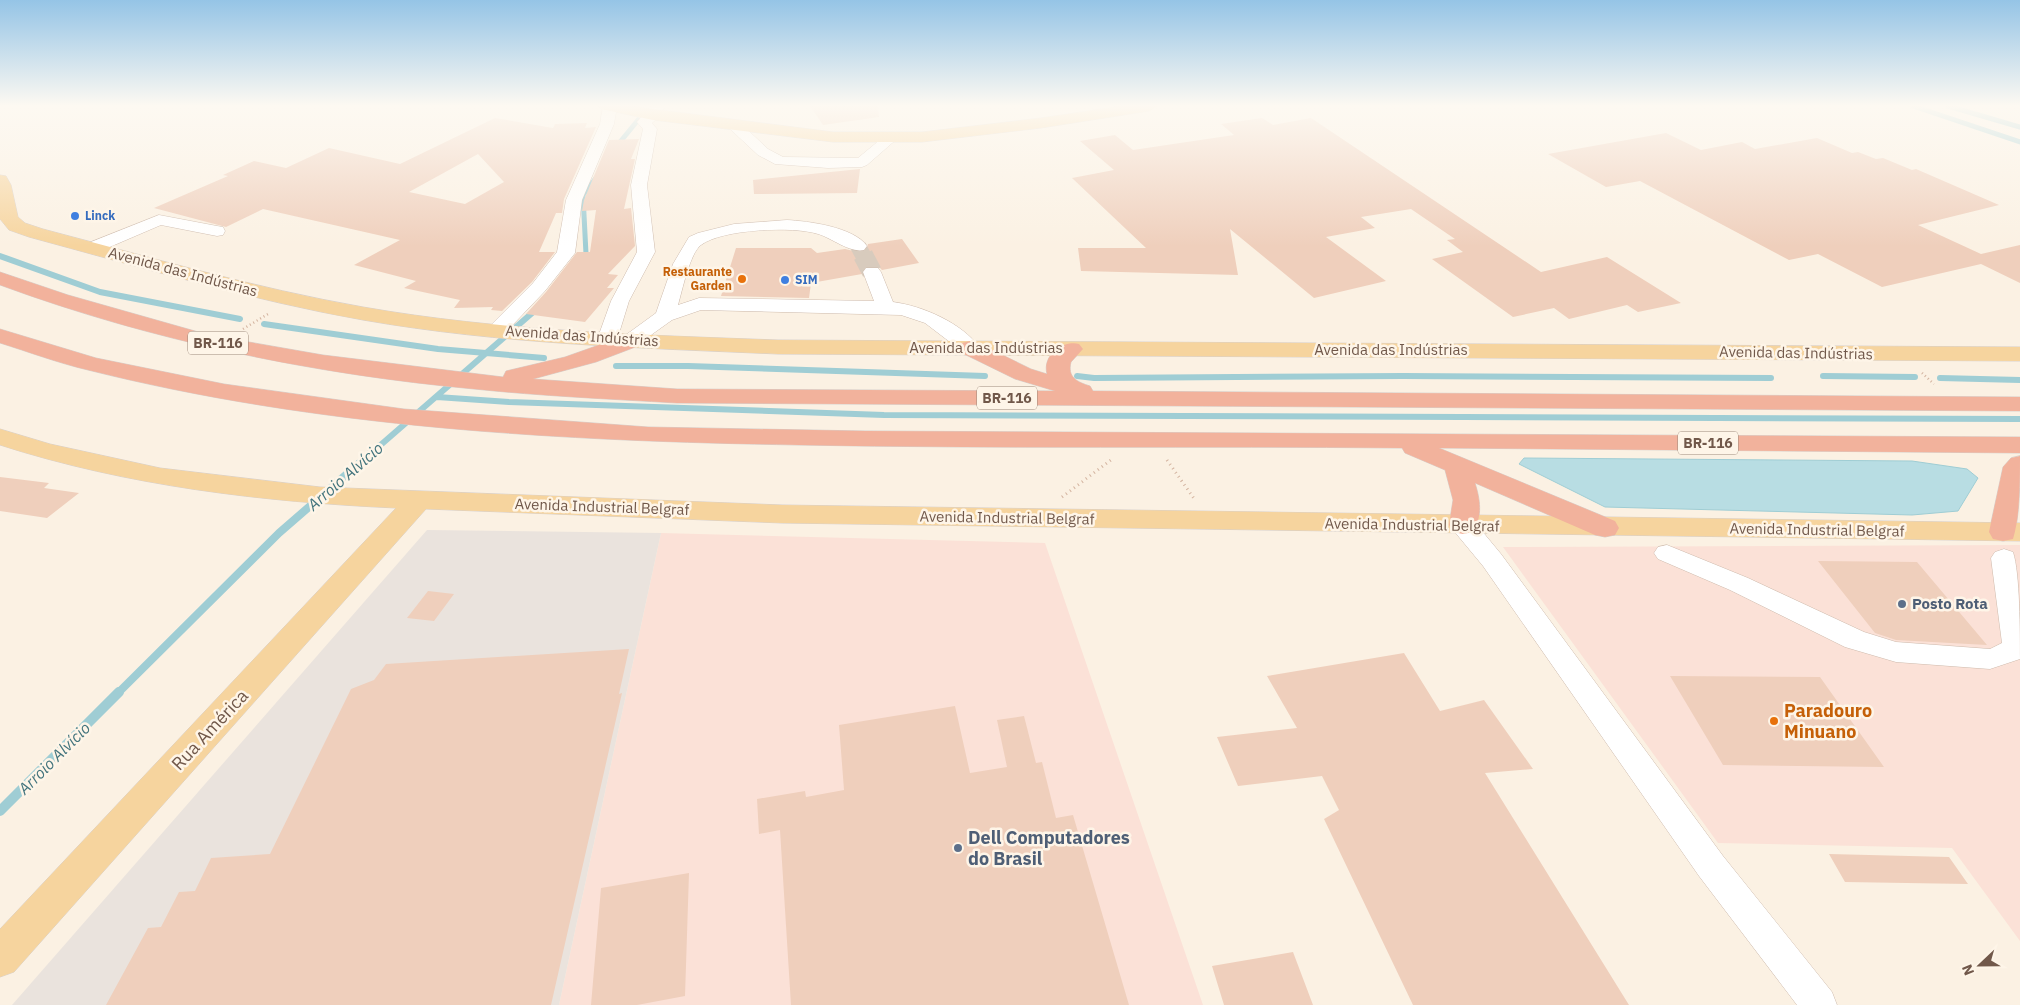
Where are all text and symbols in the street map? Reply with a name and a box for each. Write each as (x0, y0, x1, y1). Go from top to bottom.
place label: Linck (85, 208, 115, 223)
marker: Linck (69, 210, 81, 222)
street label: Avenida das Indústrias (106, 242, 260, 301)
place label: Restaurante Garden (663, 264, 732, 293)
place label: SIM (795, 272, 818, 287)
marker: Restaurante Garden (736, 273, 748, 285)
marker: SIM (779, 274, 791, 286)
street label: Avenida das Indústrias (505, 321, 659, 350)
road number: BR-116 (188, 332, 248, 354)
street label: Avenida das Indústrias (909, 338, 1063, 357)
street label: Avenida das Indústrias (1314, 340, 1468, 359)
street label: Avenida das Indústrias (1719, 342, 1873, 363)
road number: BR-116 (977, 386, 1037, 409)
road number: BR-116 (1678, 432, 1738, 454)
water label: Arroio Alvício (302, 437, 387, 515)
street label: Avenida Industrial Belgraf (514, 494, 690, 519)
street label: Avenida Industrial Belgraf (919, 506, 1095, 529)
street label: Avenida Industrial Belgraf (1324, 513, 1500, 536)
street label: Avenida Industrial Belgraf (1729, 518, 1905, 541)
place label: Posto Rota (1912, 594, 1988, 613)
marker: Posto Rota (1896, 598, 1908, 610)
street label: Rua América (166, 684, 253, 775)
place label: Paradouro Minuano (1784, 699, 1872, 743)
marker: Paradouro Minuano (1768, 715, 1780, 727)
water label: Arroio Alvício (13, 718, 94, 799)
place label: Dell Computadores do Brasil (968, 826, 1130, 870)
marker: Dell Computadores do Brasil (952, 842, 964, 854)
north arrow (1955, 940, 2005, 990)
text: N (1958, 962, 1978, 978)

